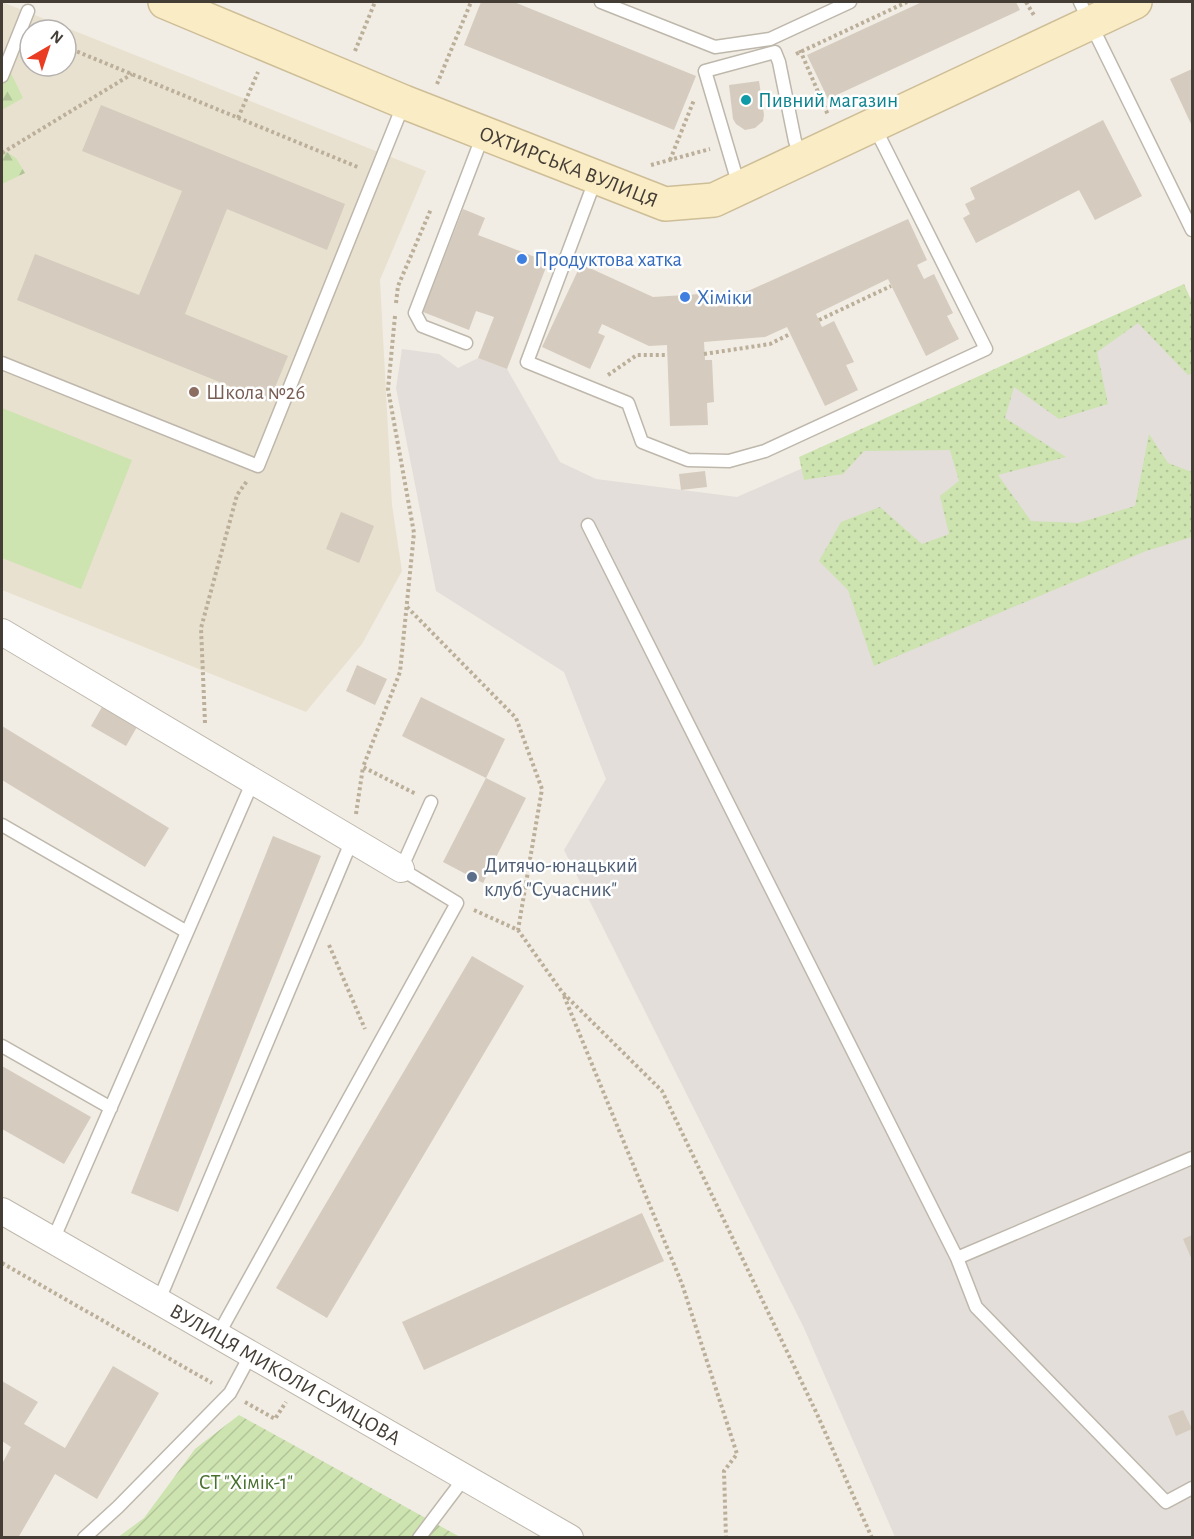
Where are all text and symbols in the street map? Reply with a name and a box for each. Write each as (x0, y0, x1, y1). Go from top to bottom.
north arrow (18, 18, 78, 78)
text: N (47, 27, 66, 47)
place label: Пивний магазин (758, 90, 898, 111)
marker: Пивний магазин (739, 93, 753, 107)
street label: ОХТИРСЬКА ВУЛИЦЯ (476, 122, 661, 211)
place label: Продуктова хатка (534, 249, 683, 270)
marker: Продуктова хатка (515, 252, 529, 266)
place label: Хіміки (697, 287, 753, 308)
marker: Хіміки (678, 290, 692, 304)
place label: Школа №26 (206, 382, 305, 403)
marker: Школа №26 (187, 385, 201, 399)
place label: Дитячо-юнацький клуб "Сучасник" (484, 855, 638, 900)
marker: Дитячо-юнацький клуб "Сучасник" (465, 870, 479, 884)
street label: ВУЛИЦЯ МИКОЛИ СУМЦОВА (166, 1300, 404, 1449)
park label: СТ "Хімік-1" (199, 1472, 293, 1493)

